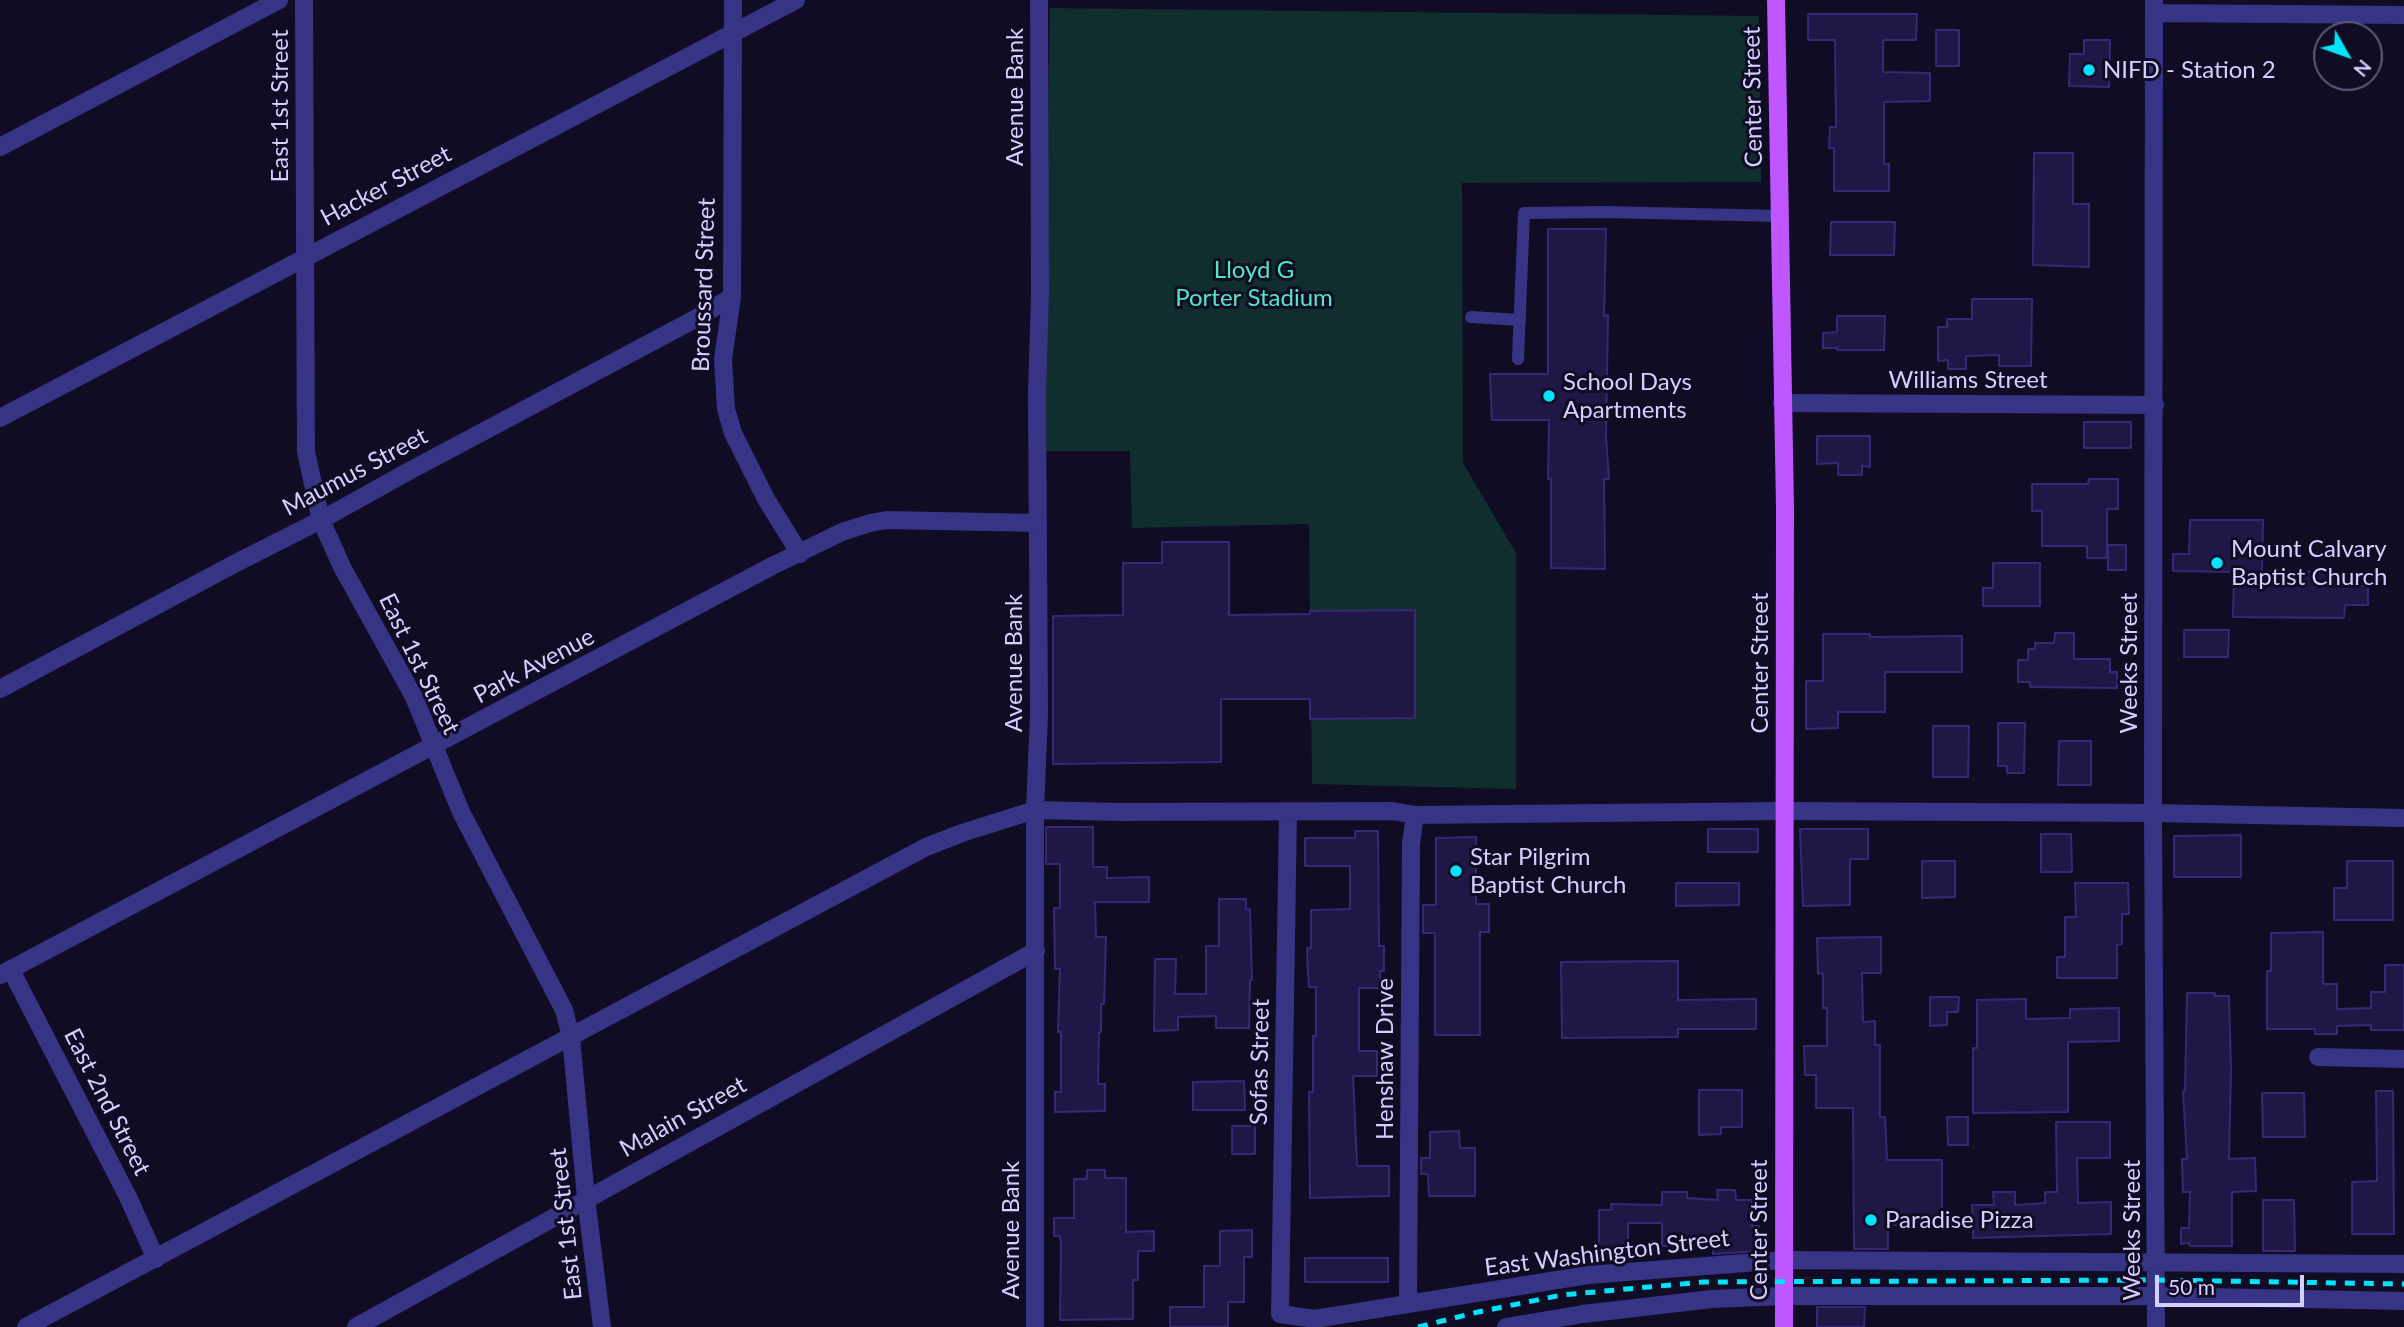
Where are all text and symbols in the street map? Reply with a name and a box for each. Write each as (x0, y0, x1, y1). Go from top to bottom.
north arrow (2313, 21, 2383, 91)
street label: Center Street (1737, 26, 1769, 168)
street label: Avenue Bank (1001, 28, 1029, 166)
street label: East 1st Street (266, 29, 294, 183)
place label: NIFD - Station 2 (2103, 56, 2276, 84)
text: N (2349, 56, 2376, 82)
marker: NIFD - Station 2 (2081, 62, 2097, 78)
street label: Hacker Street (316, 140, 456, 232)
street label: Broussard Street (687, 197, 721, 373)
park label: Lloyd G Porter Stadium (1175, 256, 1333, 312)
street label: Williams Street (1888, 366, 2048, 394)
place label: School Days Apartments (1563, 368, 1692, 424)
marker: School Days Apartments (1541, 388, 1557, 404)
street label: Maumus Street (278, 422, 432, 522)
place label: Mount Calvary Baptist Church (2231, 535, 2387, 591)
marker: Mount Calvary Baptist Church (2209, 555, 2225, 571)
street label: East 1st Street (373, 589, 465, 739)
street label: Center Street (1746, 593, 1774, 733)
street label: Weeks Street (2115, 593, 2143, 733)
street label: Avenue Bank (1000, 594, 1028, 732)
street label: Park Avenue (469, 622, 599, 710)
place label: Star Pilgrim Baptist Church (1470, 843, 1626, 899)
marker: Star Pilgrim Baptist Church (1448, 863, 1464, 879)
street label: Henshaw Drive (1371, 978, 1399, 1140)
street label: Sofas Street (1245, 999, 1275, 1125)
street label: East 2nd Street (58, 1024, 156, 1180)
street label: Malain Street (615, 1070, 751, 1164)
street label: East 1st Street (544, 1146, 588, 1302)
street label: Center Street (1745, 1160, 1773, 1300)
street label: Weeks Street (2118, 1160, 2146, 1300)
street label: Avenue Bank (997, 1161, 1025, 1299)
place label: Paradise Pizza (1885, 1206, 2034, 1234)
marker: Paradise Pizza (1863, 1212, 1879, 1228)
street label: East Washington Street (1483, 1224, 1731, 1282)
scale bar (2159, 1260, 2308, 1304)
text: 50 m (2168, 1274, 2215, 1299)

